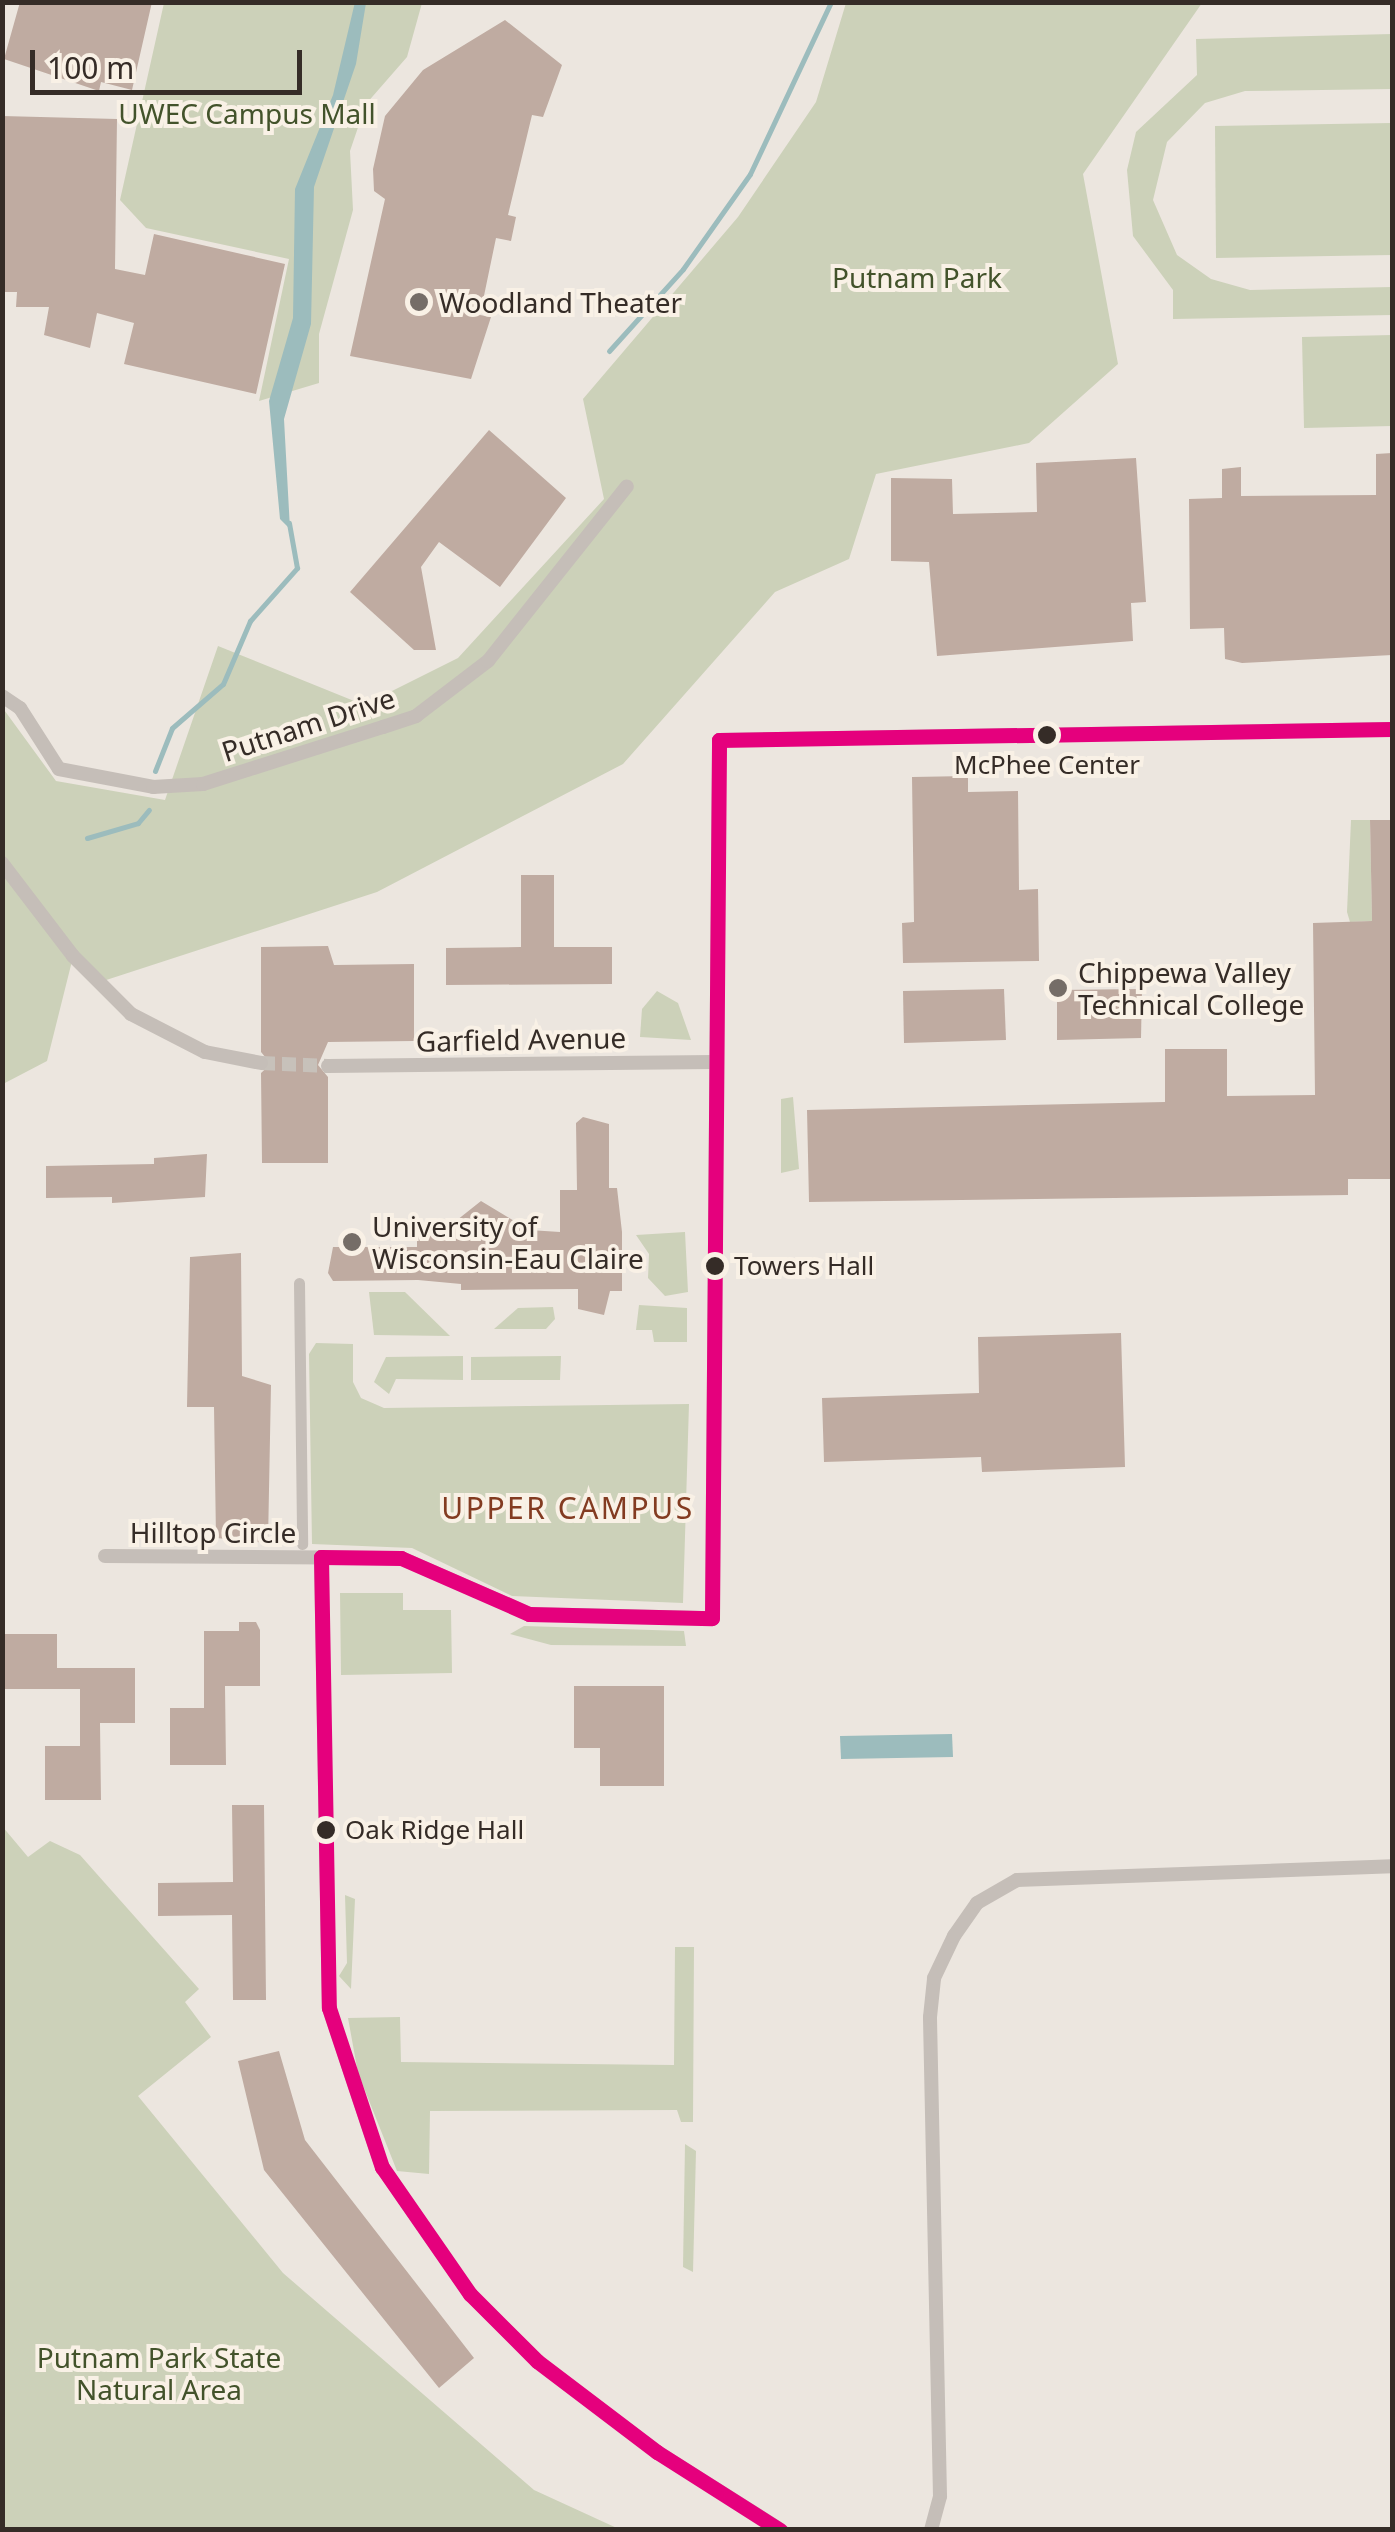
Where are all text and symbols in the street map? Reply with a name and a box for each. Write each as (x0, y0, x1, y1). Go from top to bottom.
scale bar (35, 30, 308, 92)
text: 100 m (47, 47, 134, 88)
park label: UWEC Campus Mall (118, 96, 376, 130)
park label: Putnam Park (832, 260, 1002, 294)
place label: Woodland Theater (439, 285, 682, 319)
marker: Woodland Theater (408, 291, 430, 313)
street label: Putnam Drive (217, 680, 399, 768)
marker: McPhee Center (1037, 725, 1057, 745)
place label: McPhee Center (954, 749, 1140, 781)
place label: Chippewa Valley Technical College (1078, 955, 1304, 1021)
marker: Chippewa Valley Technical College (1047, 977, 1069, 999)
street label: Garfield Avenue (416, 1020, 626, 1058)
place label: University of Wisconsin-Eau Claire (372, 1209, 644, 1275)
marker: University of Wisconsin-Eau Claire (341, 1231, 363, 1253)
place label: Towers Hall (734, 1250, 874, 1282)
marker: Towers Hall (705, 1256, 725, 1276)
district label: UPPER CAMPUS (441, 1490, 695, 1526)
street label: Hilltop Circle (130, 1515, 296, 1549)
place label: Oak Ridge Hall (345, 1814, 524, 1846)
marker: Oak Ridge Hall (316, 1820, 336, 1840)
park label: Putnam Park State Natural Area (37, 2340, 281, 2406)

